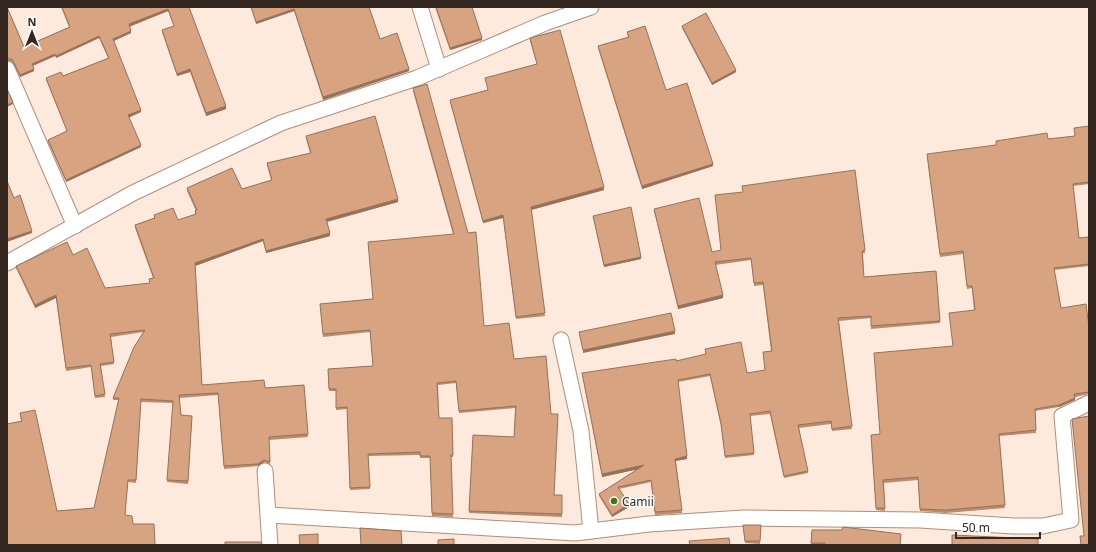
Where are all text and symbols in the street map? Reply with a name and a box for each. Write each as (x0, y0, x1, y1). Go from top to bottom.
north arrow (12, 12, 52, 52)
text: N (28, 14, 36, 29)
place label: Camii (622, 493, 654, 510)
marker: Camii (609, 496, 619, 506)
scale bar (956, 514, 1040, 540)
text: 50 m (962, 519, 990, 536)

